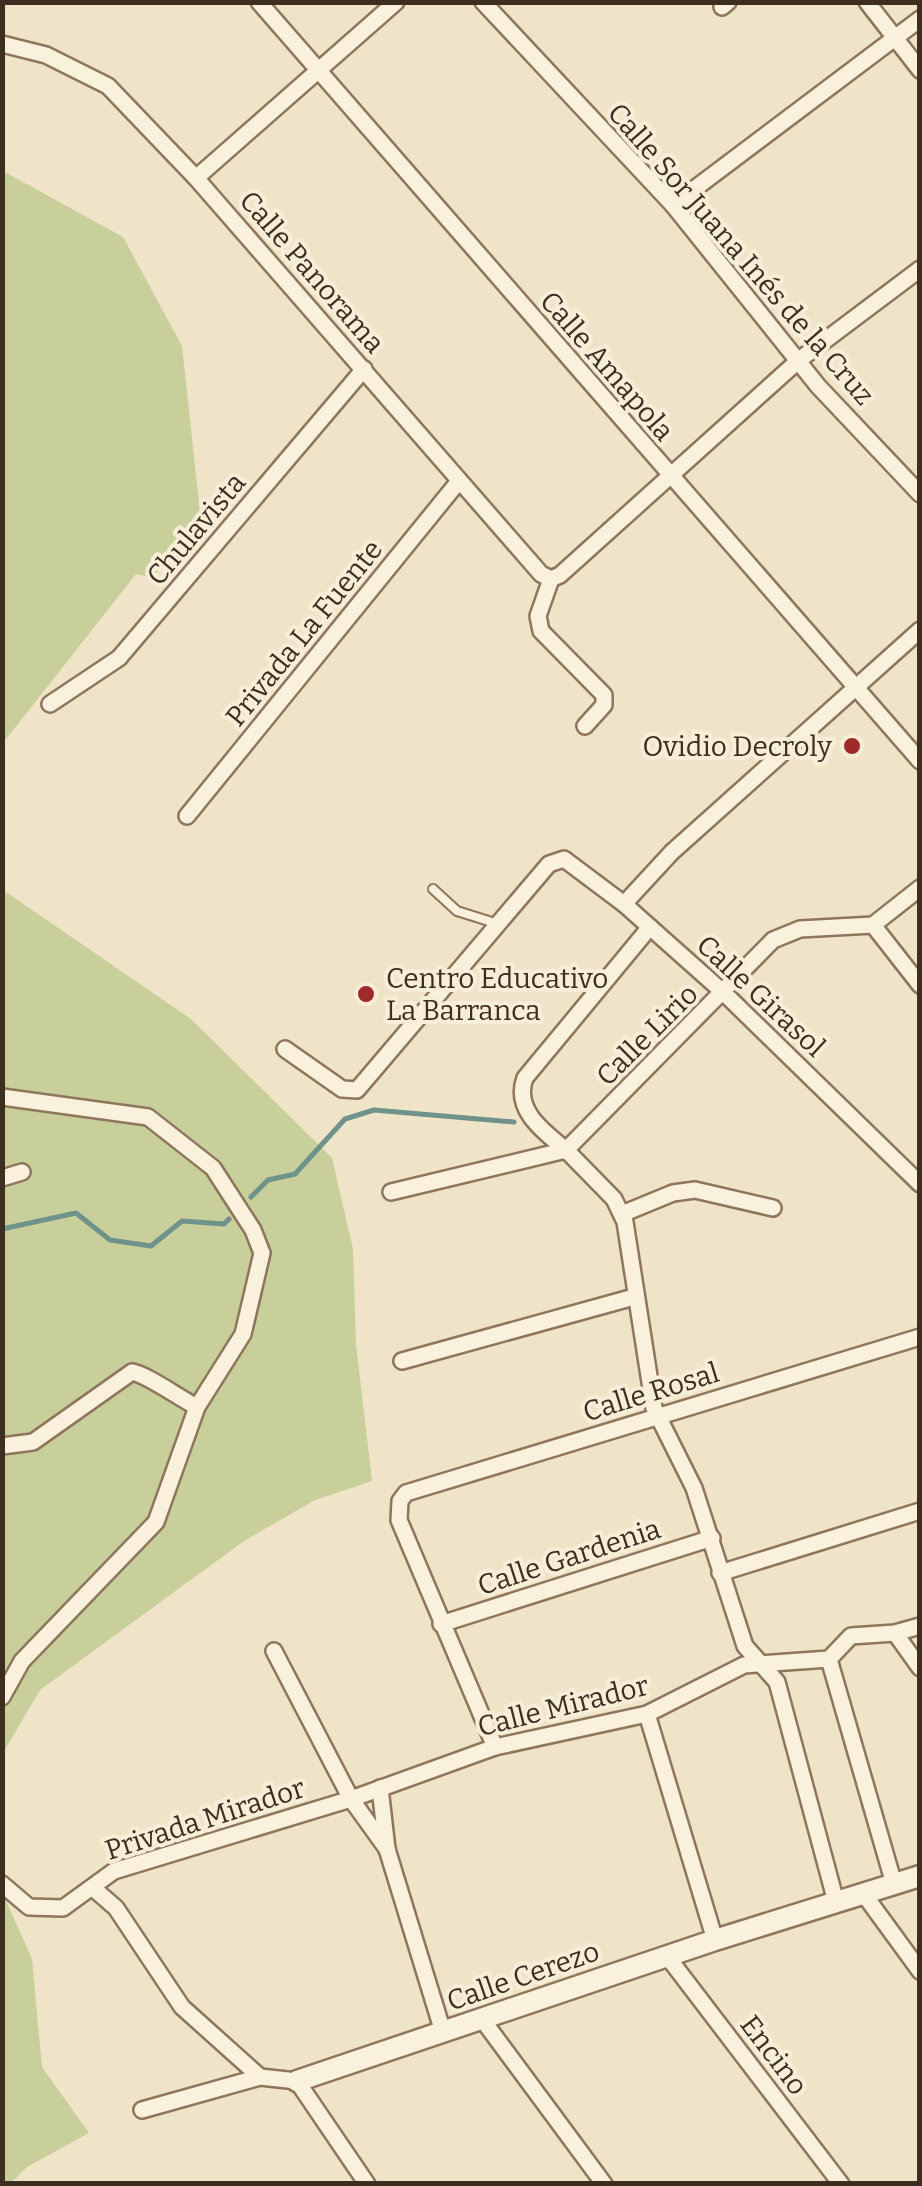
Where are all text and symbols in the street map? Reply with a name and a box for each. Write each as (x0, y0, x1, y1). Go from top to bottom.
street label: Calle Sor Juana Inés de la Cruz (601, 97, 881, 411)
street label: Calle Panorama (233, 184, 391, 360)
street label: Calle Amapola (533, 285, 681, 447)
street label: Chulavista (140, 466, 252, 592)
street label: Privada La Fuente (219, 533, 389, 733)
place label: Ovidio Decroly (643, 730, 832, 763)
marker: Ovidio Decroly (841, 735, 863, 757)
street label: Calle Girasol (690, 928, 832, 1064)
place label: Centro Educativo La Barranca (386, 962, 608, 1027)
street label: Calle Lirio (589, 977, 705, 1093)
marker: Centro Educativo La Barranca (355, 983, 377, 1005)
street label: Calle Rosal (579, 1356, 723, 1428)
street label: Calle Gardenia (473, 1512, 665, 1602)
street label: Calle Mirador (474, 1669, 652, 1743)
street label: Privada Mirador (101, 1771, 309, 1867)
street label: Calle Cerezo (442, 1935, 604, 2017)
street label: Encino (733, 2009, 815, 2101)

